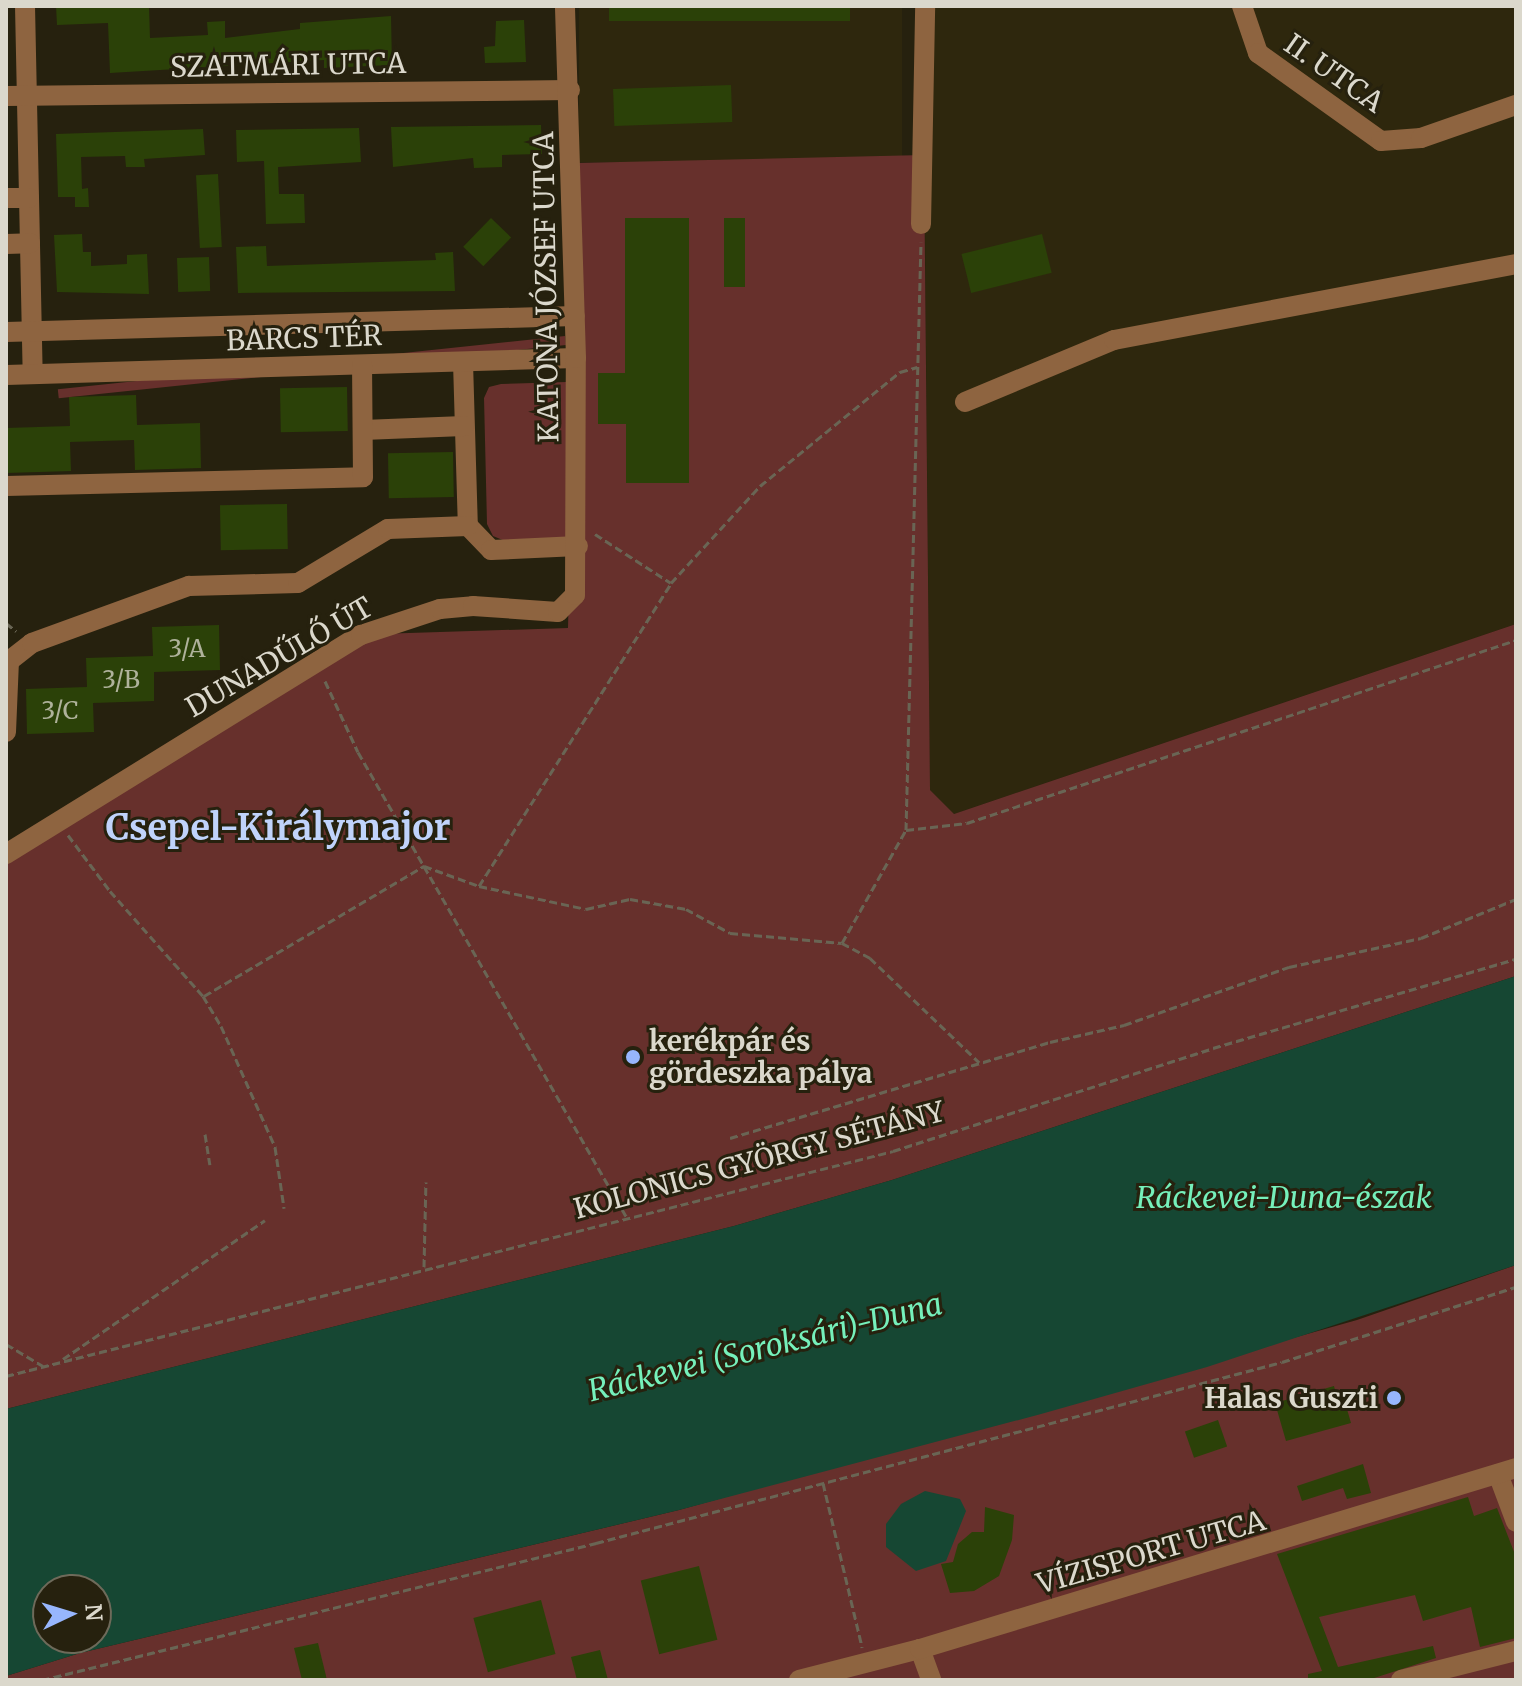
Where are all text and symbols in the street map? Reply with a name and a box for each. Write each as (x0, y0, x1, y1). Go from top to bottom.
street label: II. UTCA (1278, 27, 1390, 119)
street label: SZATMÁRI UTCA (170, 46, 406, 84)
street label: KATONA JÓZSEF UTCA (526, 131, 566, 443)
street label: BARCS TÉR (226, 318, 382, 358)
street label: DUNADŰLŐ ÚT (180, 590, 378, 724)
house number: 3/A (169, 635, 205, 663)
house number: 3/B (102, 666, 140, 694)
house number: 3/C (41, 697, 79, 725)
district label: Csepel-Királymajor (106, 806, 450, 850)
place label: kerékpár és gördeszka pálya (649, 1024, 872, 1090)
marker: kerékpár és gördeszka pálya (624, 1048, 642, 1066)
street label: KOLONICS GYÖRGY SÉTÁNY (570, 1094, 948, 1226)
water label: Ráckevei-Duna-észak (1136, 1179, 1432, 1215)
water label: Ráckevei (Soroksári)-Duna (584, 1286, 946, 1408)
place label: Halas Guszti (1204, 1381, 1378, 1415)
marker: Halas Guszti (1385, 1389, 1403, 1407)
street label: VÍZISPORT UTCA (1033, 1503, 1269, 1601)
north arrow (32, 1574, 112, 1654)
text: N (79, 1603, 109, 1622)

